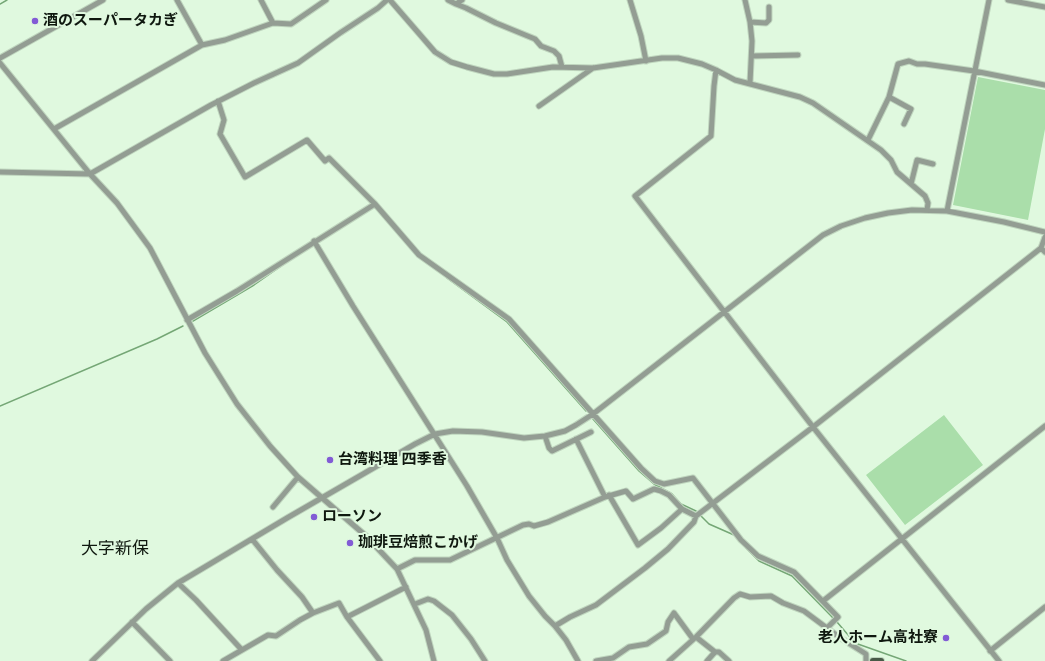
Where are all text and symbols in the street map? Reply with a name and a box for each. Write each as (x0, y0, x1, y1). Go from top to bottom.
place label: 酒のスーパータカぎ (43, 12, 178, 30)
marker: 酒のスーパータカぎ (30, 16, 40, 26)
place label: 台湾料理 四季香 (338, 451, 446, 469)
marker: 台湾料理 四季香 (325, 455, 335, 465)
place label: ローソン (322, 508, 382, 526)
marker: ローソン (309, 512, 319, 522)
place label: 珈琲豆焙煎こかげ (358, 534, 478, 552)
marker: 珈琲豆焙煎こかげ (345, 538, 355, 548)
district label: 大字新保 (81, 539, 149, 559)
place label: 老人ホーム高社寮 (818, 629, 938, 647)
marker: 老人ホーム高社寮 (941, 633, 951, 643)

